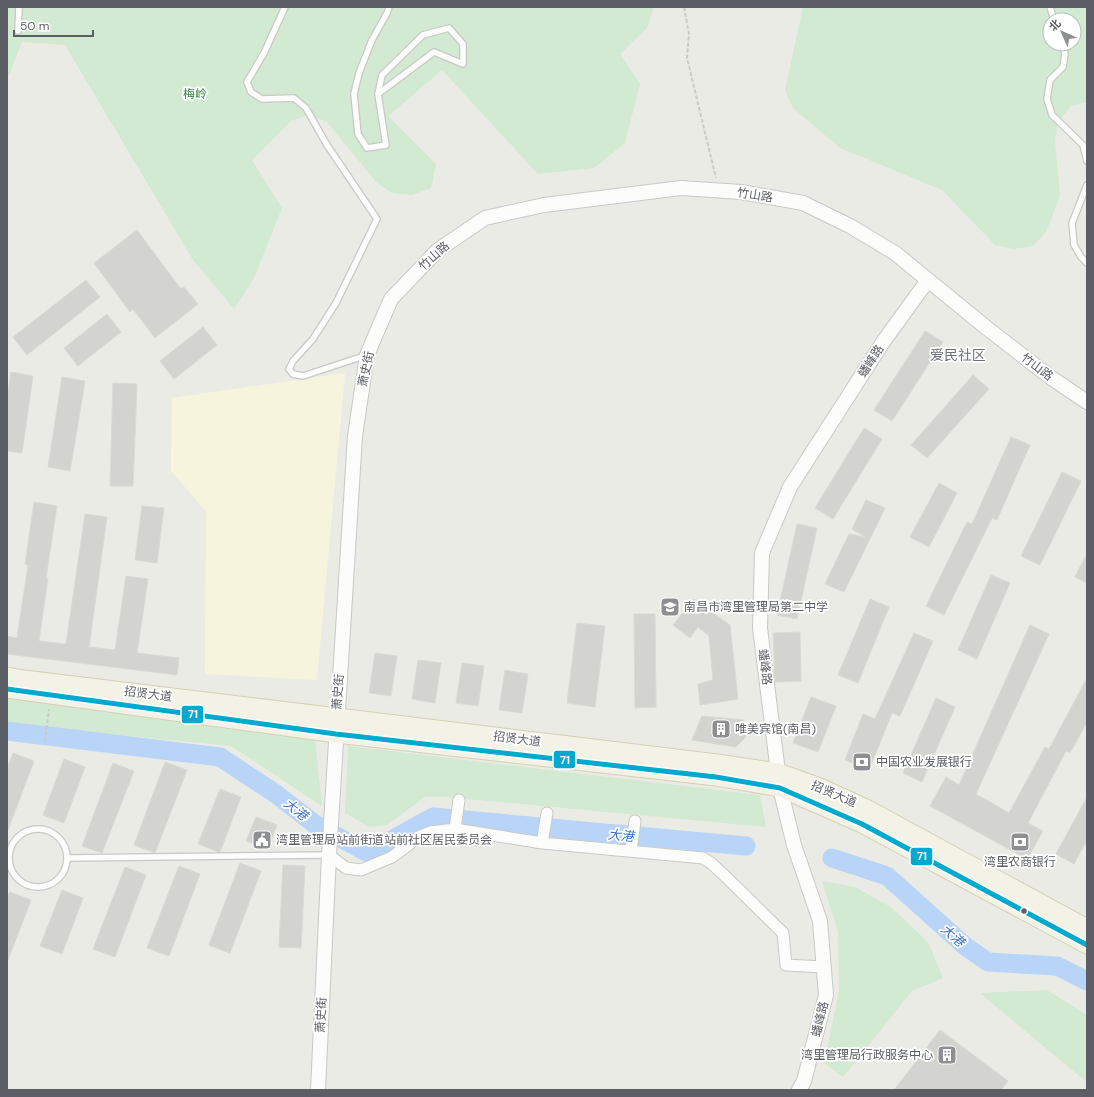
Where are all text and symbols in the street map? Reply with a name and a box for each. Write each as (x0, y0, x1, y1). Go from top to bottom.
scale bar (14, 12, 93, 38)
north arrow (1042, 12, 1082, 52)
text: 北 (1046, 16, 1064, 34)
text: 50 m (20, 18, 49, 34)
park label: 梅岭 (183, 86, 207, 102)
street label: 竹山路 (736, 184, 774, 206)
street label: 竹山路 (415, 238, 453, 274)
street label: 蟠峰路 (854, 342, 888, 380)
district label: 爱民社区 (930, 346, 986, 364)
street label: 萧史街 (354, 350, 378, 388)
street label: 竹山路 (1018, 350, 1056, 384)
school or university icon: 南昌市湾里管理局第二中学 (659, 596, 681, 618)
place label: 南昌市湾里管理局第二中学 (684, 599, 828, 615)
street label: 蟠峰路 (755, 648, 775, 686)
street label: 萧史街 (329, 673, 347, 711)
street label: 招贤大道 (123, 683, 173, 705)
line badge: 71 (181, 705, 204, 724)
text: 71 (188, 707, 198, 721)
building icon: 唯美宾馆(南昌) (710, 718, 732, 740)
place label: 唯美宾馆(南昌) (735, 721, 816, 737)
street label: 招贤大道 (492, 728, 542, 750)
line badge: 71 (553, 750, 576, 769)
bank icon: 中国农业发展银行 (851, 751, 873, 773)
text: 71 (560, 753, 570, 767)
place label: 中国农业发展银行 (876, 754, 972, 770)
street label: 招贤大道 (809, 777, 859, 811)
water label: 大港 (280, 795, 313, 825)
water label: 大港 (607, 826, 637, 845)
public building icon: 湾里管理局站前街道站前社区居民委员会 (251, 829, 273, 851)
bank icon: 湾里农商银行 (1009, 831, 1031, 853)
place label: 湾里管理局站前街道站前社区居民委员会 (276, 832, 492, 848)
line badge: 71 (910, 847, 933, 866)
text: 71 (917, 849, 927, 863)
place label: 湾里农商银行 (984, 854, 1056, 870)
unlabelled marker (1019, 906, 1029, 916)
water label: 大港 (937, 920, 970, 952)
street label: 萧史街 (312, 997, 330, 1033)
street label: 蟠峰路 (808, 1000, 832, 1038)
building icon: 湾里管理局行政服务中心 (936, 1044, 958, 1066)
place label: 湾里管理局行政服务中心 (801, 1047, 933, 1063)

